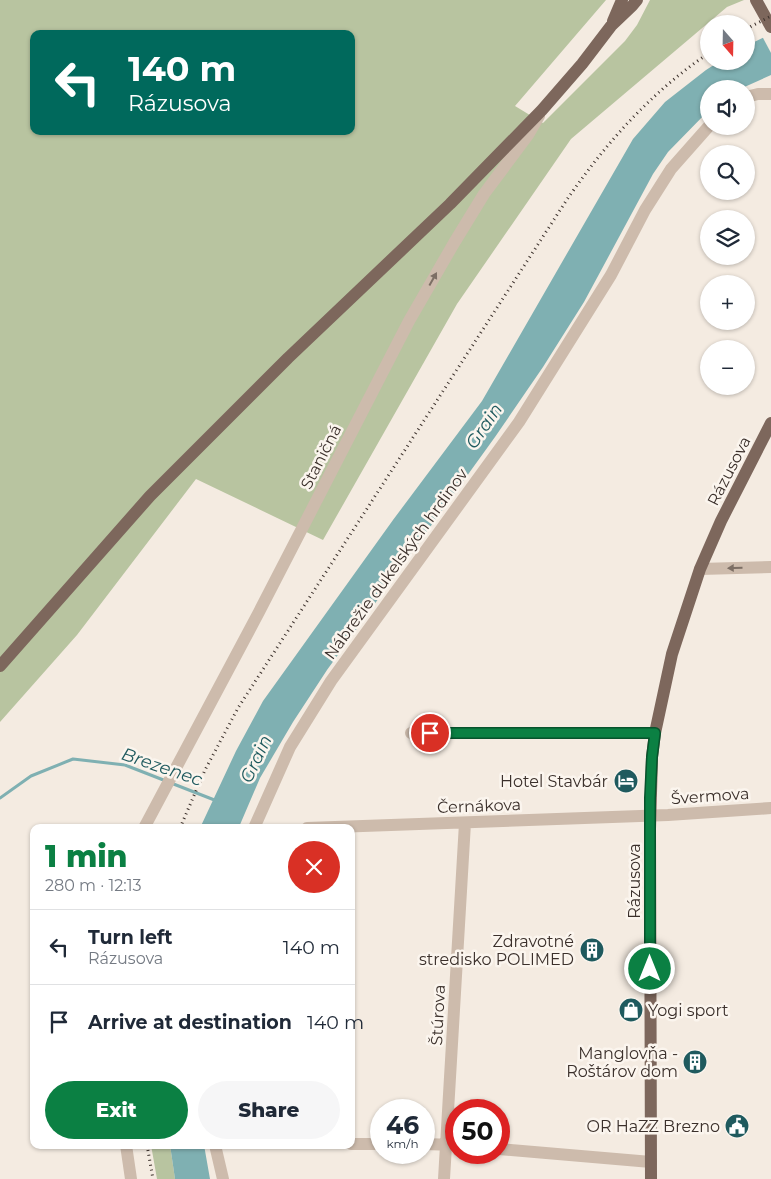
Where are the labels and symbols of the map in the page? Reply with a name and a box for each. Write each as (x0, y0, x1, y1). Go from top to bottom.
north arrow (700, 15, 755, 70)
one-way arrow (429, 272, 438, 286)
water label: Grain (461, 399, 507, 453)
street label: Staničná (297, 422, 345, 492)
street label: Rázusova (703, 433, 755, 509)
street label: Nábrežie dukelských hrdinov (320, 465, 472, 663)
one-way arrow (727, 565, 743, 573)
pin (409, 712, 451, 754)
water label: Grain (235, 732, 277, 786)
water label: Brezenec (119, 743, 205, 791)
hotel icon: Hotel Stavbár (613, 768, 639, 794)
place label: Hotel Stavbár (500, 772, 608, 791)
street label: Švermova (670, 784, 750, 808)
street label: Černákova (437, 795, 521, 817)
street label: Rázusova (625, 843, 644, 919)
place label: Zdravotné stredisko POLIMED (419, 932, 574, 969)
building icon: Zdravotné stredisko POLIMED (579, 937, 605, 963)
position arrow (623, 942, 675, 994)
street label: Štúrova (427, 984, 449, 1046)
shop icon: Yogi sport (618, 997, 644, 1023)
place label: Yogi sport (648, 1001, 729, 1020)
place label: Manglovňa - Roštárov dom (566, 1044, 678, 1081)
building icon: Manglovňa - Roštárov dom (682, 1049, 708, 1075)
speed limit sign: 50 (445, 1099, 510, 1164)
public building icon: OR HaZZ Brezno (724, 1113, 750, 1139)
place label: OR HaZZ Brezno (586, 1117, 720, 1136)

